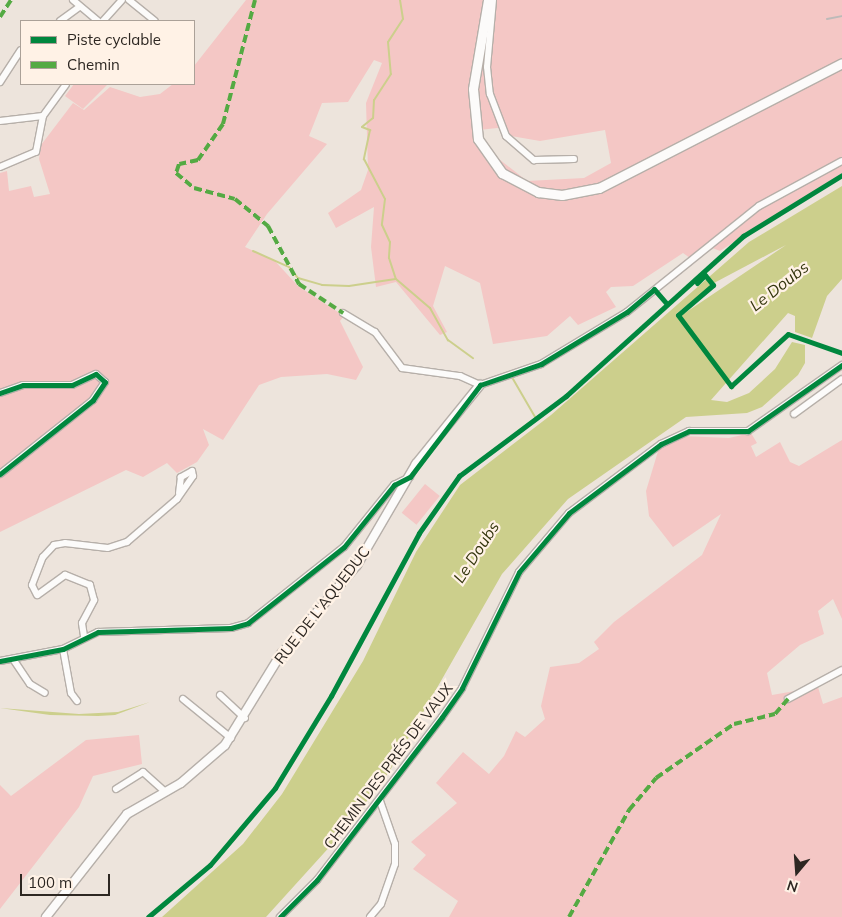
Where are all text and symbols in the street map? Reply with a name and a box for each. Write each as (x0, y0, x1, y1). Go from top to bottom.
legend (20, 20, 195, 85)
text: Piste cyclable (67, 30, 161, 49)
text: Chemin (67, 55, 120, 74)
water label: Le Doubs (746, 257, 812, 315)
water label: Le Doubs (449, 518, 503, 586)
street label: RUE DE L'AQUEDUC (271, 543, 373, 667)
street label: CHEMIN DES PRÉS DE VAUX (320, 680, 456, 852)
north arrow (772, 847, 822, 897)
scale bar (22, 864, 112, 896)
text: 100 m (28, 873, 72, 892)
text: N (785, 876, 800, 896)

